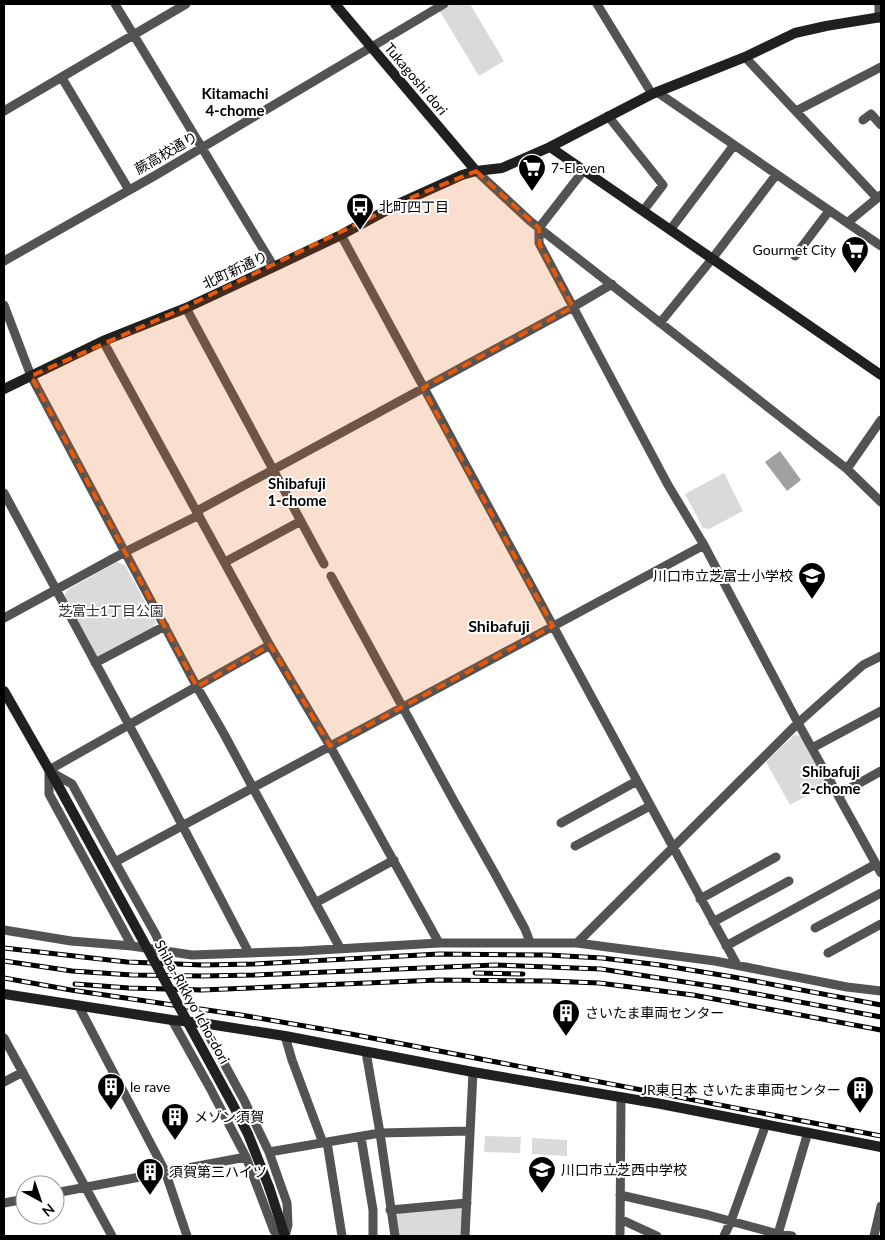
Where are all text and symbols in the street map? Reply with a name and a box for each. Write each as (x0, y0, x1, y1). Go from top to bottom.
street label: Tukagoshi dori (381, 39, 451, 118)
district label: Kitamachi 4-chome (202, 84, 269, 119)
street label: 蕨高校通り (131, 128, 200, 177)
supermarket icon: 7-Eleven (517, 153, 547, 192)
place label: 7-Eleven (551, 159, 605, 176)
bus stop icon: 北町四丁目 (345, 192, 375, 231)
place label: 北町四丁目 (379, 198, 449, 215)
supermarket icon: Gourmet City (840, 235, 870, 274)
place label: Gourmet City (753, 241, 837, 258)
street label: 北町新通り (199, 247, 270, 292)
district label: Shibafuji 1-chome (267, 474, 327, 509)
school or university icon: 川口市立芝富士小学校 (797, 561, 827, 600)
place label: 川口市立芝富士小学校 (653, 567, 793, 584)
park label: 芝富士1丁目公園 (58, 602, 164, 619)
district label: Shibafuji (468, 616, 530, 635)
district label: Shibafuji 2-chome (801, 762, 861, 797)
street label: Shiba-Rikkyo Icho-dori (151, 937, 234, 1067)
building icon: さいたま車両センター (551, 998, 581, 1037)
place label: さいたま車両センター (585, 1004, 725, 1021)
building icon: le rave (96, 1072, 126, 1111)
building icon: JR東日本 さいたま車両センター (845, 1075, 875, 1114)
place label: le rave (130, 1078, 171, 1095)
place label: JR東日本 さいたま車両センター (641, 1081, 841, 1098)
building icon: メゾン須賀 (160, 1102, 190, 1141)
place label: メゾン須賀 (194, 1108, 264, 1125)
school or university icon: 川口市立芝西中学校 (527, 1155, 557, 1194)
building icon: 須賀第三ハイツ (135, 1157, 165, 1196)
place label: 川口市立芝西中学校 (561, 1161, 687, 1178)
place label: 須賀第三ハイツ (169, 1163, 267, 1180)
north arrow (15, 1175, 65, 1225)
text: N (39, 1200, 58, 1220)

